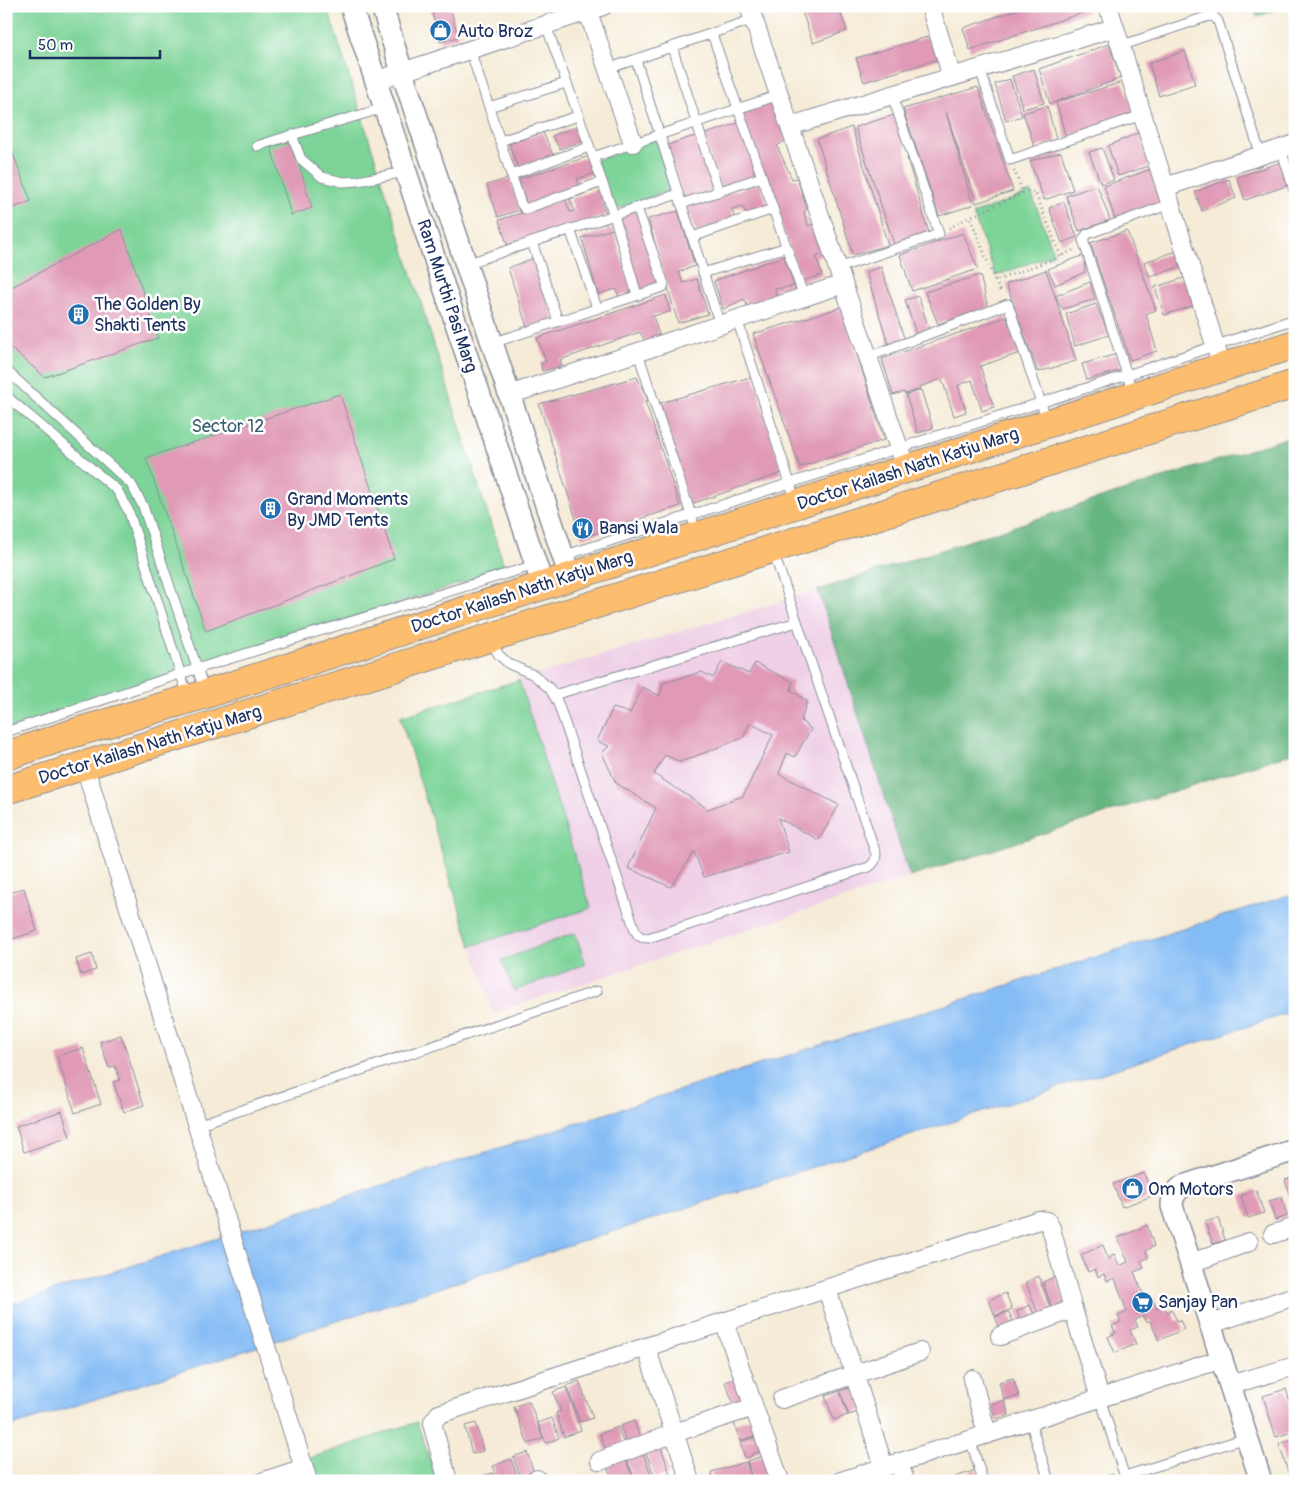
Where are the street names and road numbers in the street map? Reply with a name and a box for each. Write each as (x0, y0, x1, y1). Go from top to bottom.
street label: Ram Murthi Pasi Marg (411, 217, 483, 375)
street label: Doctor Kailash Nath Katju Marg (794, 422, 1022, 516)
street label: Doctor Kailash Nath Katju Marg (408, 545, 636, 639)
street label: Doctor Kailash Nath Katju Marg (36, 700, 264, 790)

